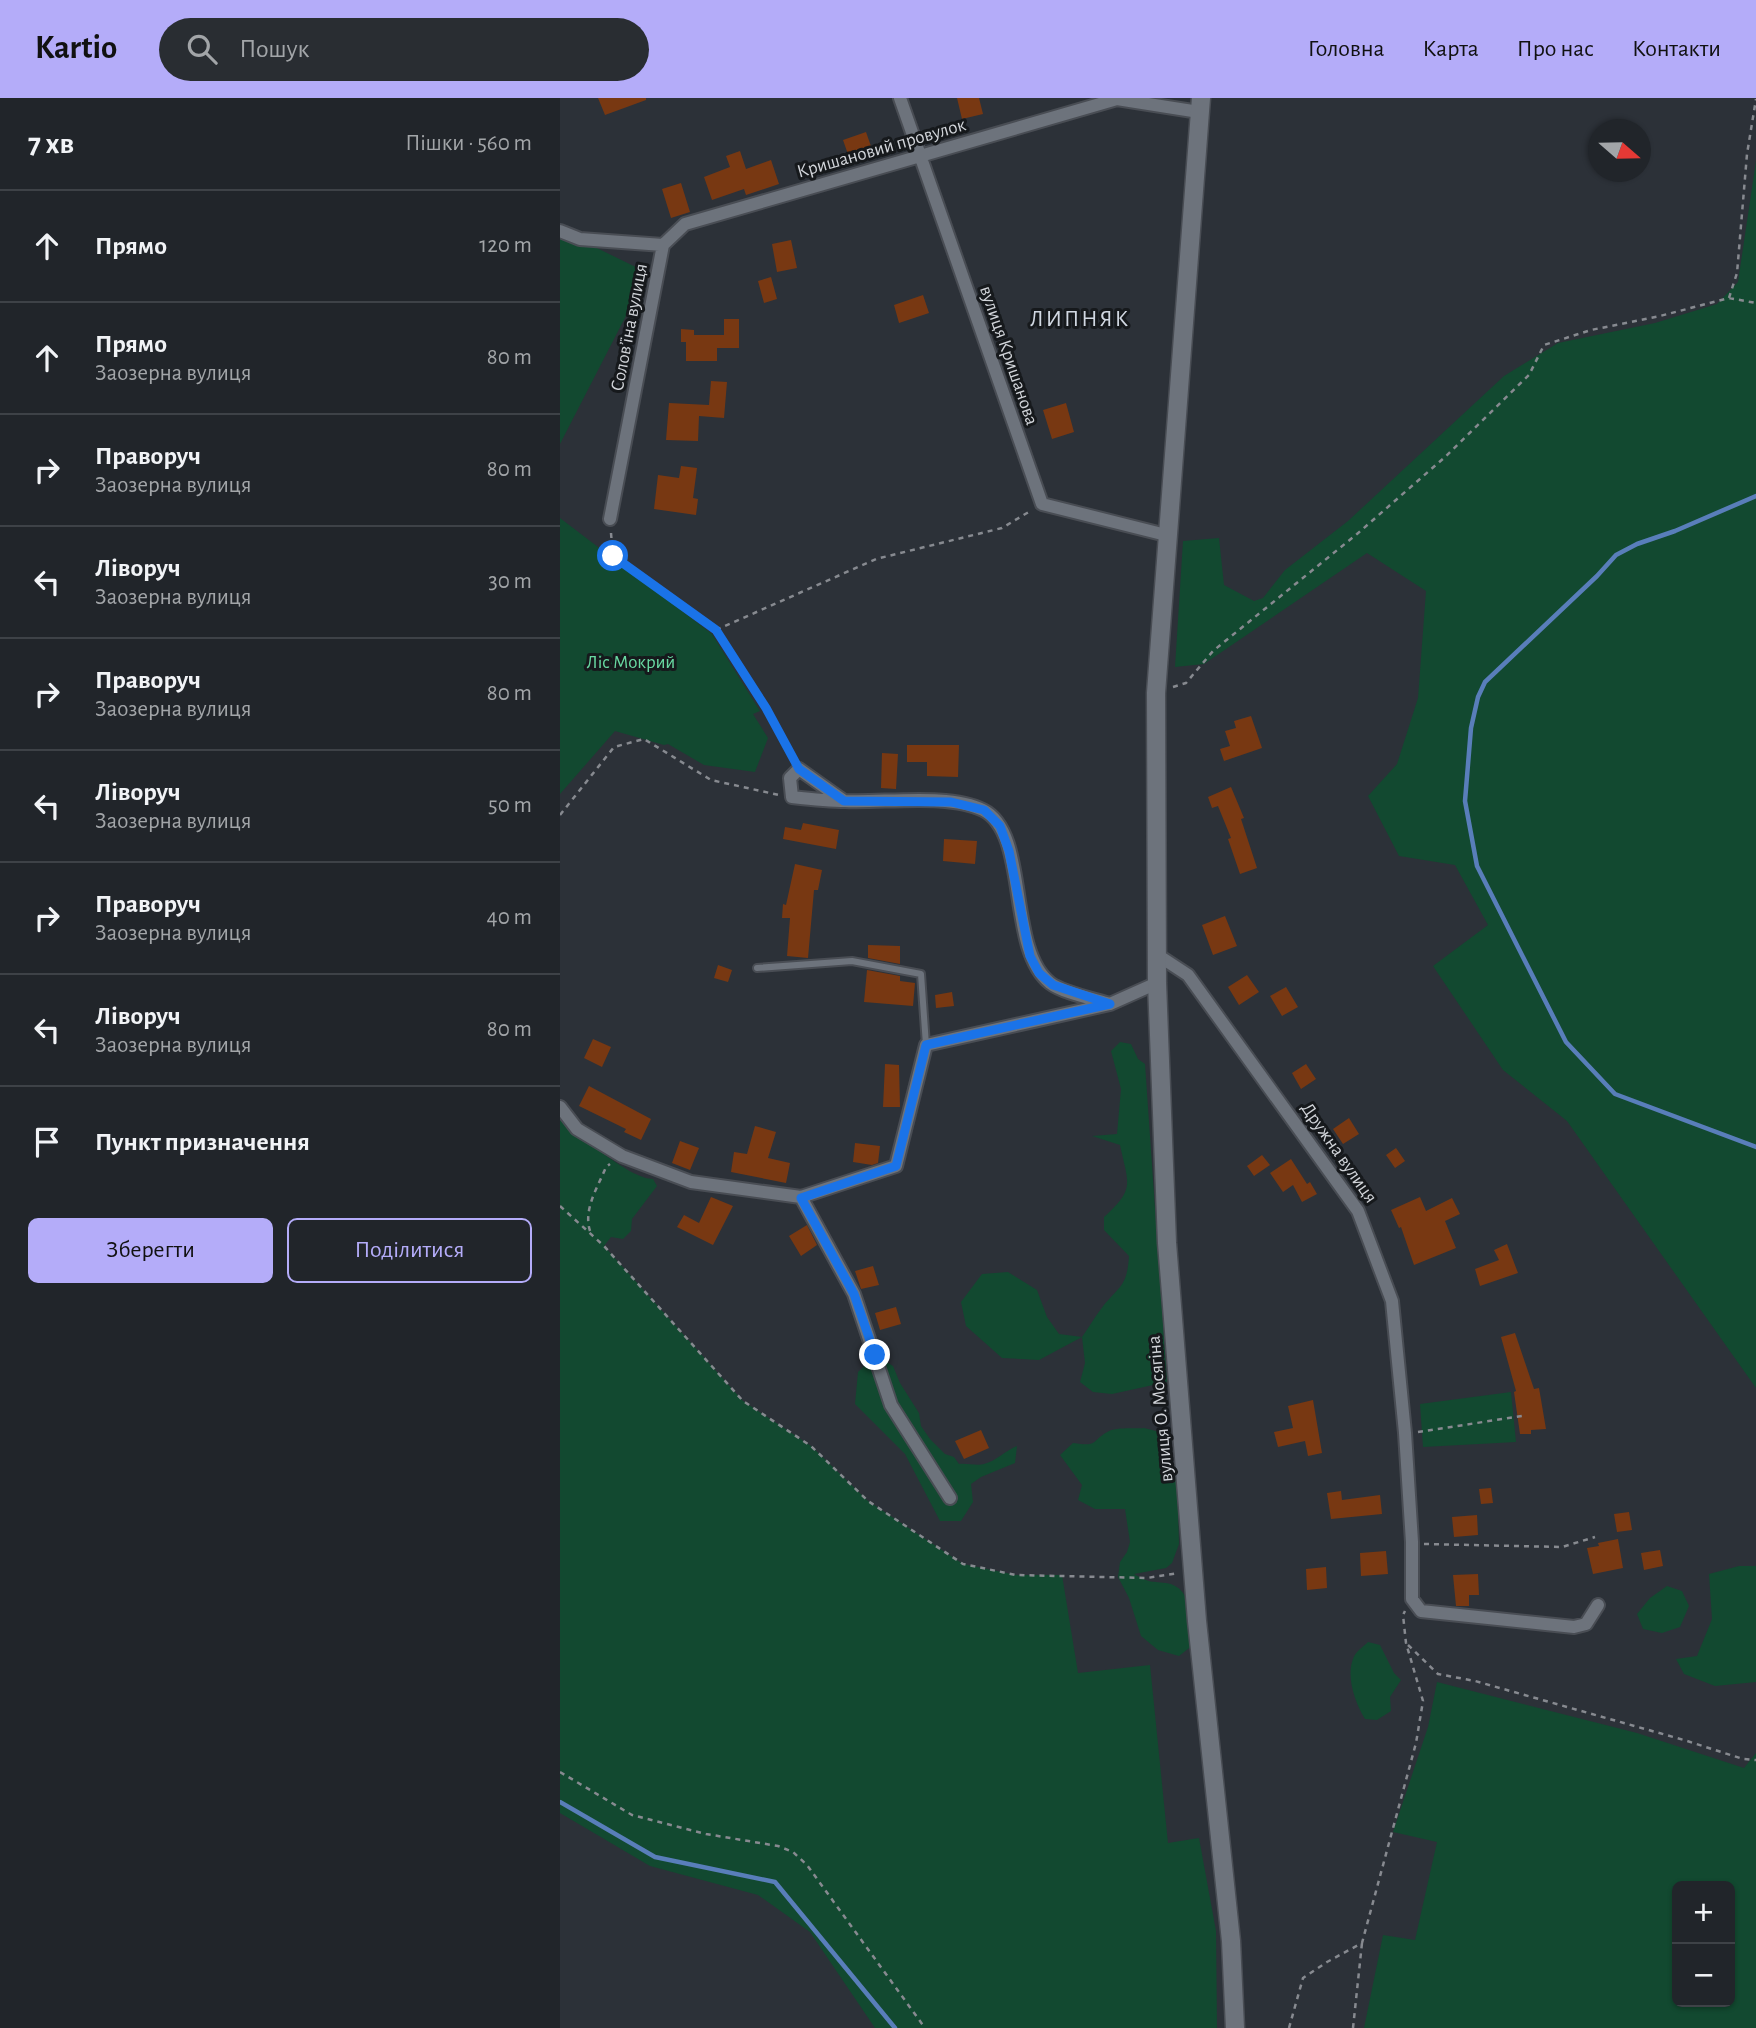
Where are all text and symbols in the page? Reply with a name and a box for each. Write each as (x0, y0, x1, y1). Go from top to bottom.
search box (159, 18, 649, 81)
icon: search (183, 30, 221, 68)
text: Kartio (35, 32, 117, 65)
text: Пошук (239, 36, 309, 62)
text: Головна (1308, 37, 1384, 61)
text: Карта (1422, 37, 1479, 61)
text: Про нас (1517, 37, 1594, 61)
text: Контакти (1632, 37, 1721, 61)
street label: Кришановий провулок (795, 115, 968, 182)
north arrow (1588, 119, 1651, 182)
text: 7 хв (28, 129, 74, 159)
text: Пішки · 560 m (405, 132, 532, 155)
icon: ahead (28, 227, 66, 265)
text: Прямо (95, 233, 167, 259)
text: 120 m (479, 234, 532, 257)
street label: Соловʼїна вулиця (608, 262, 651, 393)
street label: вулиця Кришанова (976, 283, 1041, 428)
district label: ЛИПНЯК (1030, 308, 1130, 331)
text: Прямо (95, 331, 167, 357)
icon: ahead (28, 339, 66, 377)
text: 80 m (487, 346, 532, 369)
text: Заозерна вулиця (95, 362, 252, 385)
text: Праворуч (95, 443, 201, 469)
icon: right (28, 451, 66, 489)
text: 80 m (487, 458, 532, 481)
text: Заозерна вулиця (95, 474, 252, 497)
route start (597, 540, 628, 571)
text: Ліворуч (95, 555, 181, 581)
icon: left (28, 563, 66, 601)
text: 30 m (488, 570, 532, 593)
text: Заозерна вулиця (95, 586, 252, 609)
park label: Ліс Мокрий (587, 653, 675, 672)
text: Праворуч (95, 667, 201, 693)
icon: right (28, 675, 66, 713)
text: 80 m (487, 682, 532, 705)
text: Заозерна вулиця (95, 698, 252, 721)
text: Ліворуч (95, 779, 181, 805)
icon: left (28, 787, 66, 825)
text: 50 m (488, 794, 532, 817)
text: Заозерна вулиця (95, 810, 252, 833)
text: Праворуч (95, 891, 201, 917)
icon: right (28, 899, 66, 937)
text: 40 m (487, 906, 532, 929)
text: Заозерна вулиця (95, 922, 252, 945)
text: Ліворуч (95, 1003, 181, 1029)
icon: left (28, 1011, 66, 1049)
text: 80 m (487, 1018, 532, 1041)
text: Заозерна вулиця (95, 1034, 252, 1057)
street label: Дружна вулиця (1297, 1099, 1380, 1207)
icon: arrive (28, 1123, 66, 1161)
text: Пункт призначення (95, 1129, 310, 1155)
button: Зберегти (28, 1218, 273, 1283)
button: Поділитися (287, 1218, 532, 1283)
street label: вулиця О. Мосягіна (1145, 1335, 1176, 1483)
route end (859, 1339, 890, 1370)
map controls (1672, 1881, 1735, 2007)
button: + (1672, 1881, 1735, 1944)
button: − (1672, 1944, 1735, 2007)

